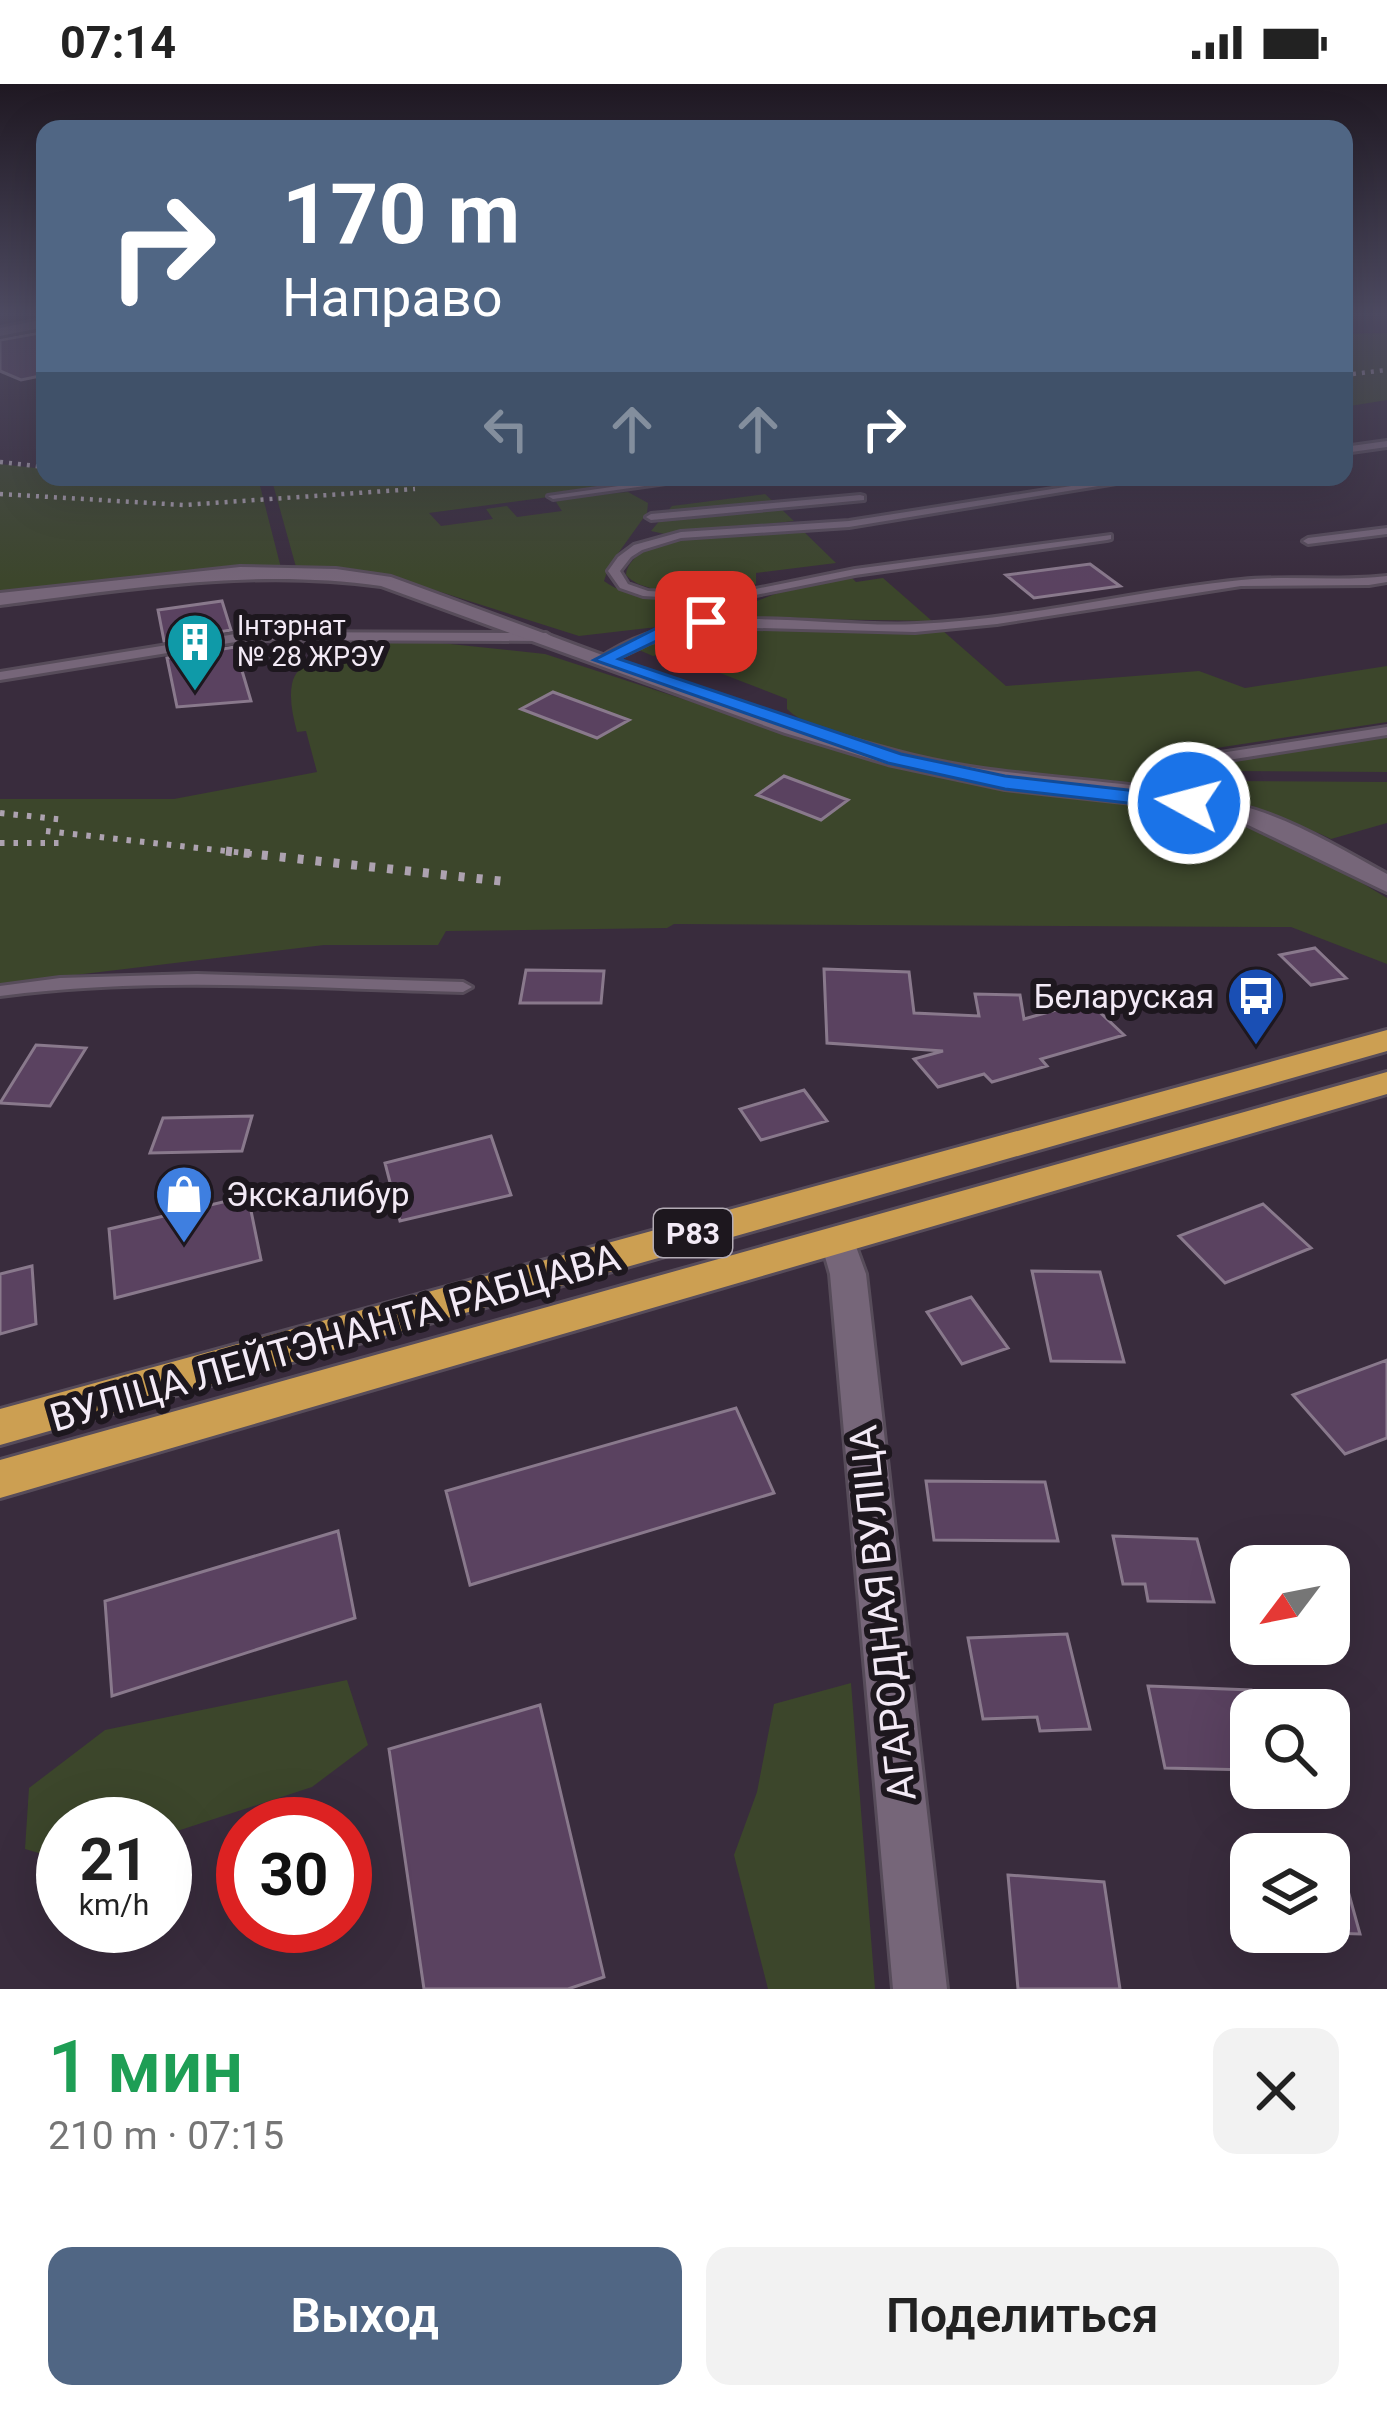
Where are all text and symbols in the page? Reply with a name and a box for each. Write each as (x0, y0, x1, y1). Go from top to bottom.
text: 07:14 (60, 16, 176, 69)
text: 170 m (282, 165, 520, 264)
icon: right (84, 168, 240, 324)
text: Направо (282, 266, 502, 329)
icon: left (473, 396, 539, 462)
icon: ahead (599, 396, 665, 462)
icon: ahead (725, 396, 791, 462)
icon: right (851, 396, 917, 462)
pin (655, 571, 757, 673)
icon: arrive (673, 589, 739, 655)
place label: Інтэрнат № 28 ЖРЭУ (237, 610, 385, 673)
building icon: Інтэрнат № 28 ЖРЭУ (164, 611, 226, 693)
position arrow (1126, 740, 1252, 866)
bus stop icon: Беларуская (1225, 965, 1287, 1047)
place label: Беларуская (1034, 977, 1214, 1016)
shop icon: Экскалибур (153, 1163, 215, 1245)
place label: Экскалибур (226, 1175, 409, 1214)
road number: Р83 (654, 1209, 732, 1257)
street label: ВУЛІЦА ЛЕЙТЭНАНТА РАБЦАВА (45, 1234, 625, 1442)
street label: АГАРОДНАЯ ВУЛІЦА (840, 1423, 926, 1803)
north arrow (1230, 1545, 1350, 1665)
map controls (1230, 1545, 1350, 1953)
button: search (1230, 1689, 1350, 1809)
speed limit sign: 30 (216, 1797, 372, 1953)
text: 21 (80, 1824, 148, 1895)
button: layers (1230, 1833, 1350, 1953)
text: km/h (79, 1887, 149, 1922)
text: 1 мин (48, 2025, 243, 2110)
button: close (1213, 2028, 1339, 2154)
text: 210 m · 07:15 (48, 2113, 284, 2159)
button: Выход (48, 2247, 682, 2385)
button: Поделиться (706, 2247, 1339, 2385)

